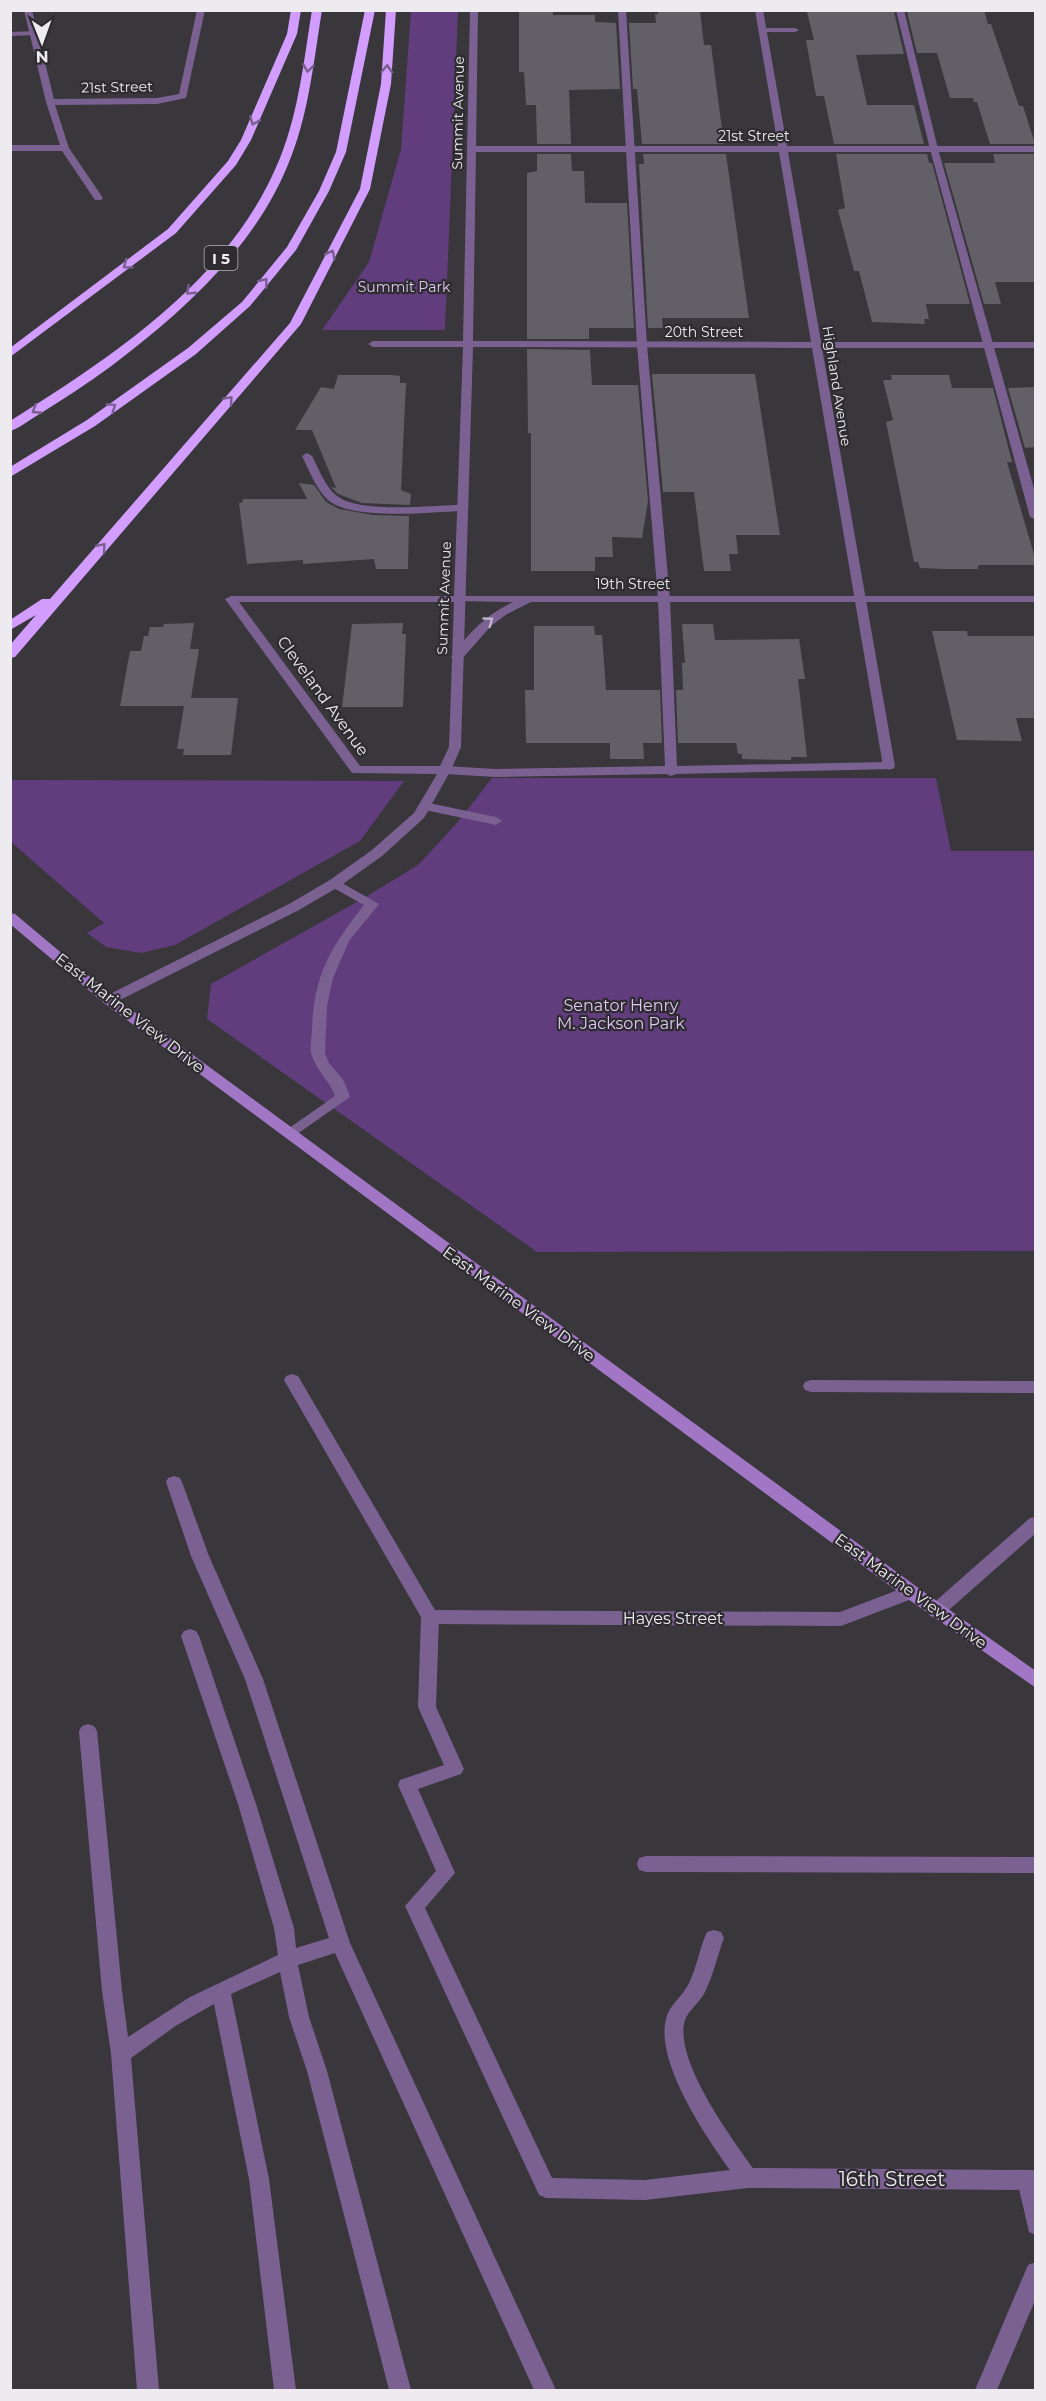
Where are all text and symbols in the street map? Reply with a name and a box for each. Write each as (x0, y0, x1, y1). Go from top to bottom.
north arrow (12, 12, 72, 72)
text: N (36, 47, 49, 66)
street label: Summit Avenue (448, 56, 468, 170)
one-way arrow (303, 64, 315, 73)
one-way arrow (381, 64, 394, 73)
street label: 21st Street (81, 77, 153, 97)
one-way arrow (249, 115, 261, 126)
street label: 21st Street (718, 127, 790, 145)
road number: I 5 (204, 246, 238, 270)
one-way arrow (324, 249, 336, 260)
one-way arrow (122, 258, 133, 269)
one-way arrow (257, 277, 268, 288)
park label: Summit Park (358, 278, 451, 296)
one-way arrow (186, 284, 197, 295)
street label: 20th Street (665, 323, 744, 341)
street label: Highland Avenue (819, 324, 855, 448)
one-way arrow (222, 396, 233, 407)
one-way arrow (32, 403, 43, 414)
one-way arrow (106, 404, 117, 415)
street label: Summit Avenue (433, 541, 455, 655)
one-way arrow (95, 543, 106, 554)
street label: 19th Street (596, 575, 671, 593)
one-way arrow (482, 617, 493, 628)
street label: Cleveland Avenue (273, 632, 373, 760)
street label: East Marine View Drive (52, 949, 208, 1077)
park label: Senator Henry M. Jackson Park (557, 996, 685, 1033)
street label: East Marine View Drive (439, 1242, 599, 1366)
street label: East Marine View Drive (831, 1529, 991, 1653)
street label: Hayes Street (623, 1609, 724, 1628)
street label: 16th Street (839, 2167, 945, 2191)

